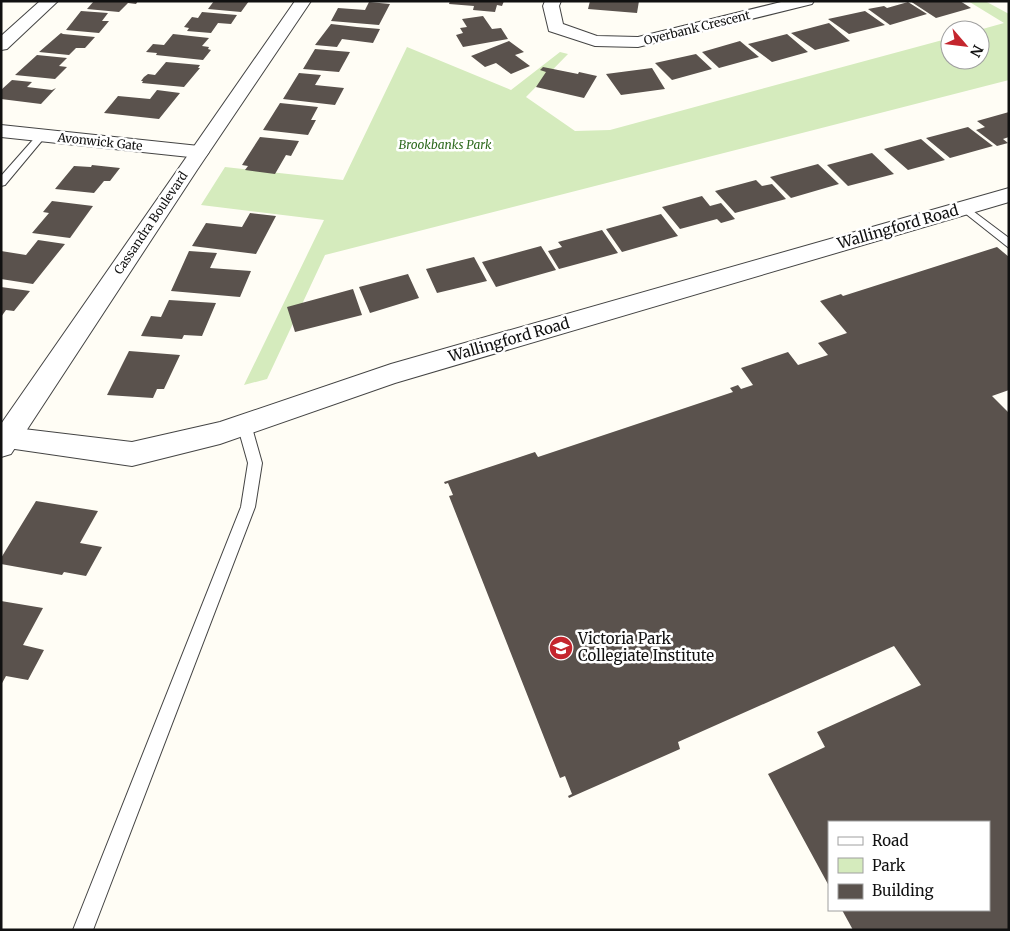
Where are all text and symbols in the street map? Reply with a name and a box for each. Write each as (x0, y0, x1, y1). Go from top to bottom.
street label: Overbank Crescent (642, 7, 752, 48)
north arrow (940, 20, 990, 70)
text: N (966, 42, 987, 60)
street label: Avonwick Gate (56, 129, 143, 153)
park label: Brookbanks Park (399, 137, 492, 152)
street label: Cassandra Boulevard (111, 168, 191, 277)
street label: Wallingford Road (834, 200, 961, 253)
street label: Wallingford Road (445, 313, 572, 366)
place label: Victoria Park Collegiate Institute (577, 629, 714, 665)
school or university icon: Victoria Park Collegiate Institute (548, 635, 574, 661)
legend (828, 821, 990, 911)
text: Road (872, 831, 908, 850)
text: Park (872, 856, 906, 875)
text: Building (872, 881, 934, 900)

